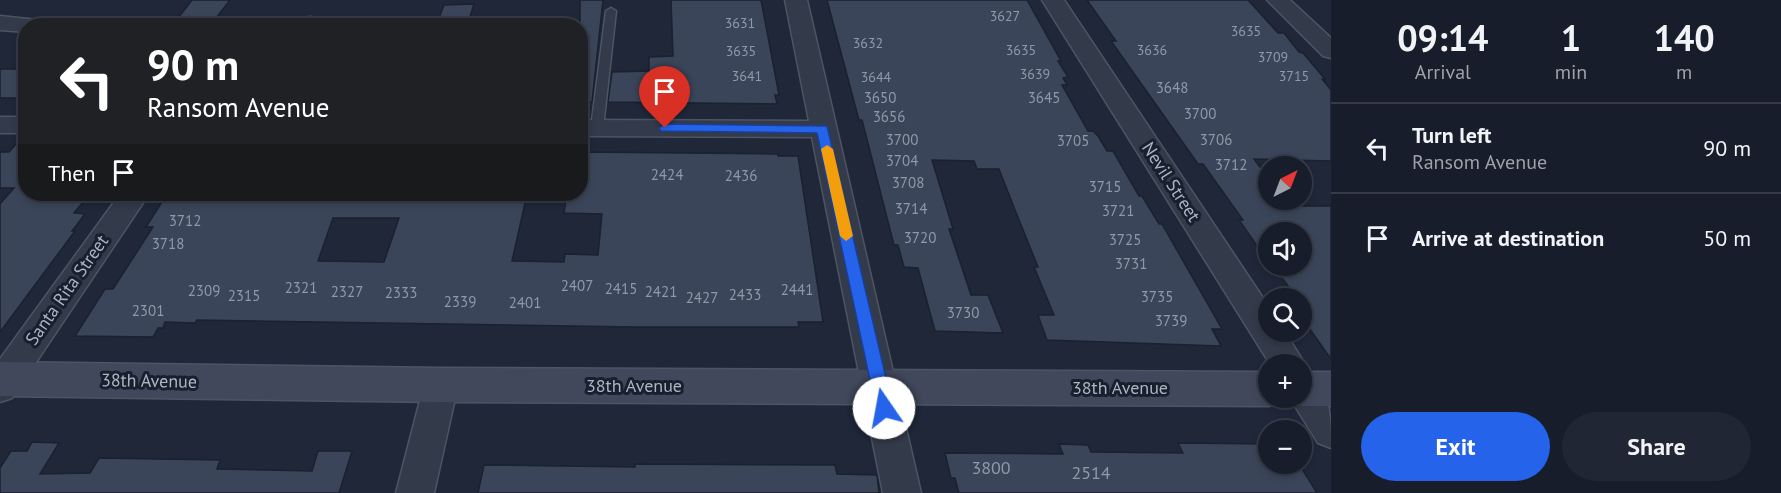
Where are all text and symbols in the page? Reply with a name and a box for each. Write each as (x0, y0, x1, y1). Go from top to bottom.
house number: 3627 (990, 7, 1020, 25)
house number: 3631 (725, 14, 755, 32)
text: 09:14 (1397, 14, 1489, 61)
text: 1 (1561, 14, 1581, 61)
text: 140 (1654, 14, 1715, 61)
house number: 3635 (1231, 22, 1261, 40)
house number: 3632 (853, 34, 883, 52)
text: 90 m (147, 37, 239, 92)
house number: 3635 (1006, 41, 1036, 59)
house number: 3636 (1137, 41, 1167, 59)
icon: left (48, 42, 126, 120)
house number: 3635 (726, 42, 756, 60)
house number: 3709 (1258, 48, 1288, 66)
text: Arrival (1415, 59, 1471, 85)
text: min (1555, 59, 1587, 85)
text: m (1676, 59, 1692, 85)
house number: 3639 (1020, 65, 1050, 83)
pin (639, 66, 690, 128)
house number: 3641 (732, 67, 762, 85)
house number: 3715 (1279, 67, 1309, 85)
house number: 3644 (861, 68, 892, 86)
icon: arrive (648, 75, 681, 108)
house number: 3648 (1156, 78, 1188, 97)
house number: 3650 (864, 88, 896, 107)
house number: 3645 (1028, 88, 1060, 107)
text: Ransom Avenue (147, 90, 329, 124)
house number: 3700 (1184, 104, 1216, 123)
house number: 3656 (873, 107, 905, 126)
text: Turn left (1412, 121, 1492, 149)
house number: 3700 (886, 130, 918, 149)
house number: 3706 (1200, 130, 1232, 149)
house number: 3705 (1057, 131, 1089, 150)
icon: left (1361, 132, 1394, 165)
text: 90 m (1703, 134, 1751, 162)
street label: Nevil Street (1137, 138, 1206, 226)
text: Ransom Avenue (1412, 149, 1547, 175)
house number: 3704 (886, 151, 918, 170)
house number: 3712 (1215, 155, 1247, 174)
icon: arrive (107, 156, 140, 189)
north arrow (1258, 156, 1312, 210)
map controls (1258, 156, 1312, 474)
text: Then (48, 159, 95, 187)
house number: 2424 (651, 165, 683, 184)
house number: 2436 (725, 166, 757, 185)
house number: 3708 (892, 173, 924, 192)
house number: 3715 (1089, 177, 1121, 196)
house number: 3714 (895, 199, 927, 218)
house number: 3721 (1102, 201, 1134, 220)
house number: 3712 (169, 211, 201, 230)
button: sound (1258, 222, 1312, 276)
icon: arrive (1361, 222, 1394, 255)
text: Arrive at destination (1412, 224, 1604, 252)
text: 50 m (1703, 224, 1751, 252)
house number: 3720 (904, 228, 936, 247)
street label: Santa Rita Street (20, 230, 113, 349)
house number: 3725 (1109, 230, 1141, 249)
house number: 3718 (152, 234, 184, 253)
house number: 3731 (1115, 254, 1147, 273)
house number: 2407 (561, 276, 593, 295)
house number: 2321 (285, 278, 317, 297)
house number: 2415 (605, 279, 637, 298)
house number: 2441 (781, 280, 813, 299)
house number: 2309 (188, 281, 220, 300)
house number: 2327 (331, 282, 363, 301)
house number: 2421 (645, 282, 677, 301)
house number: 2333 (385, 283, 417, 302)
house number: 2433 (729, 285, 761, 304)
house number: 2315 (228, 286, 260, 305)
house number: 3735 (1141, 287, 1173, 306)
house number: 2427 (686, 288, 718, 307)
button: search (1258, 288, 1312, 342)
house number: 2339 (444, 292, 476, 311)
house number: 2401 (509, 293, 541, 312)
house number: 2301 (132, 301, 164, 320)
house number: 3730 (947, 303, 979, 322)
house number: 3739 (1155, 311, 1187, 330)
button: + (1258, 354, 1312, 408)
street label: 38th Avenue (101, 368, 197, 393)
street label: 38th Avenue (586, 374, 682, 397)
position arrow (852, 376, 916, 440)
street label: 38th Avenue (1072, 376, 1168, 399)
button: Exit (1361, 412, 1550, 481)
button: Share (1562, 412, 1751, 481)
button: − (1258, 420, 1312, 474)
house number: 3800 (971, 456, 1011, 479)
house number: 2514 (1071, 461, 1111, 484)

